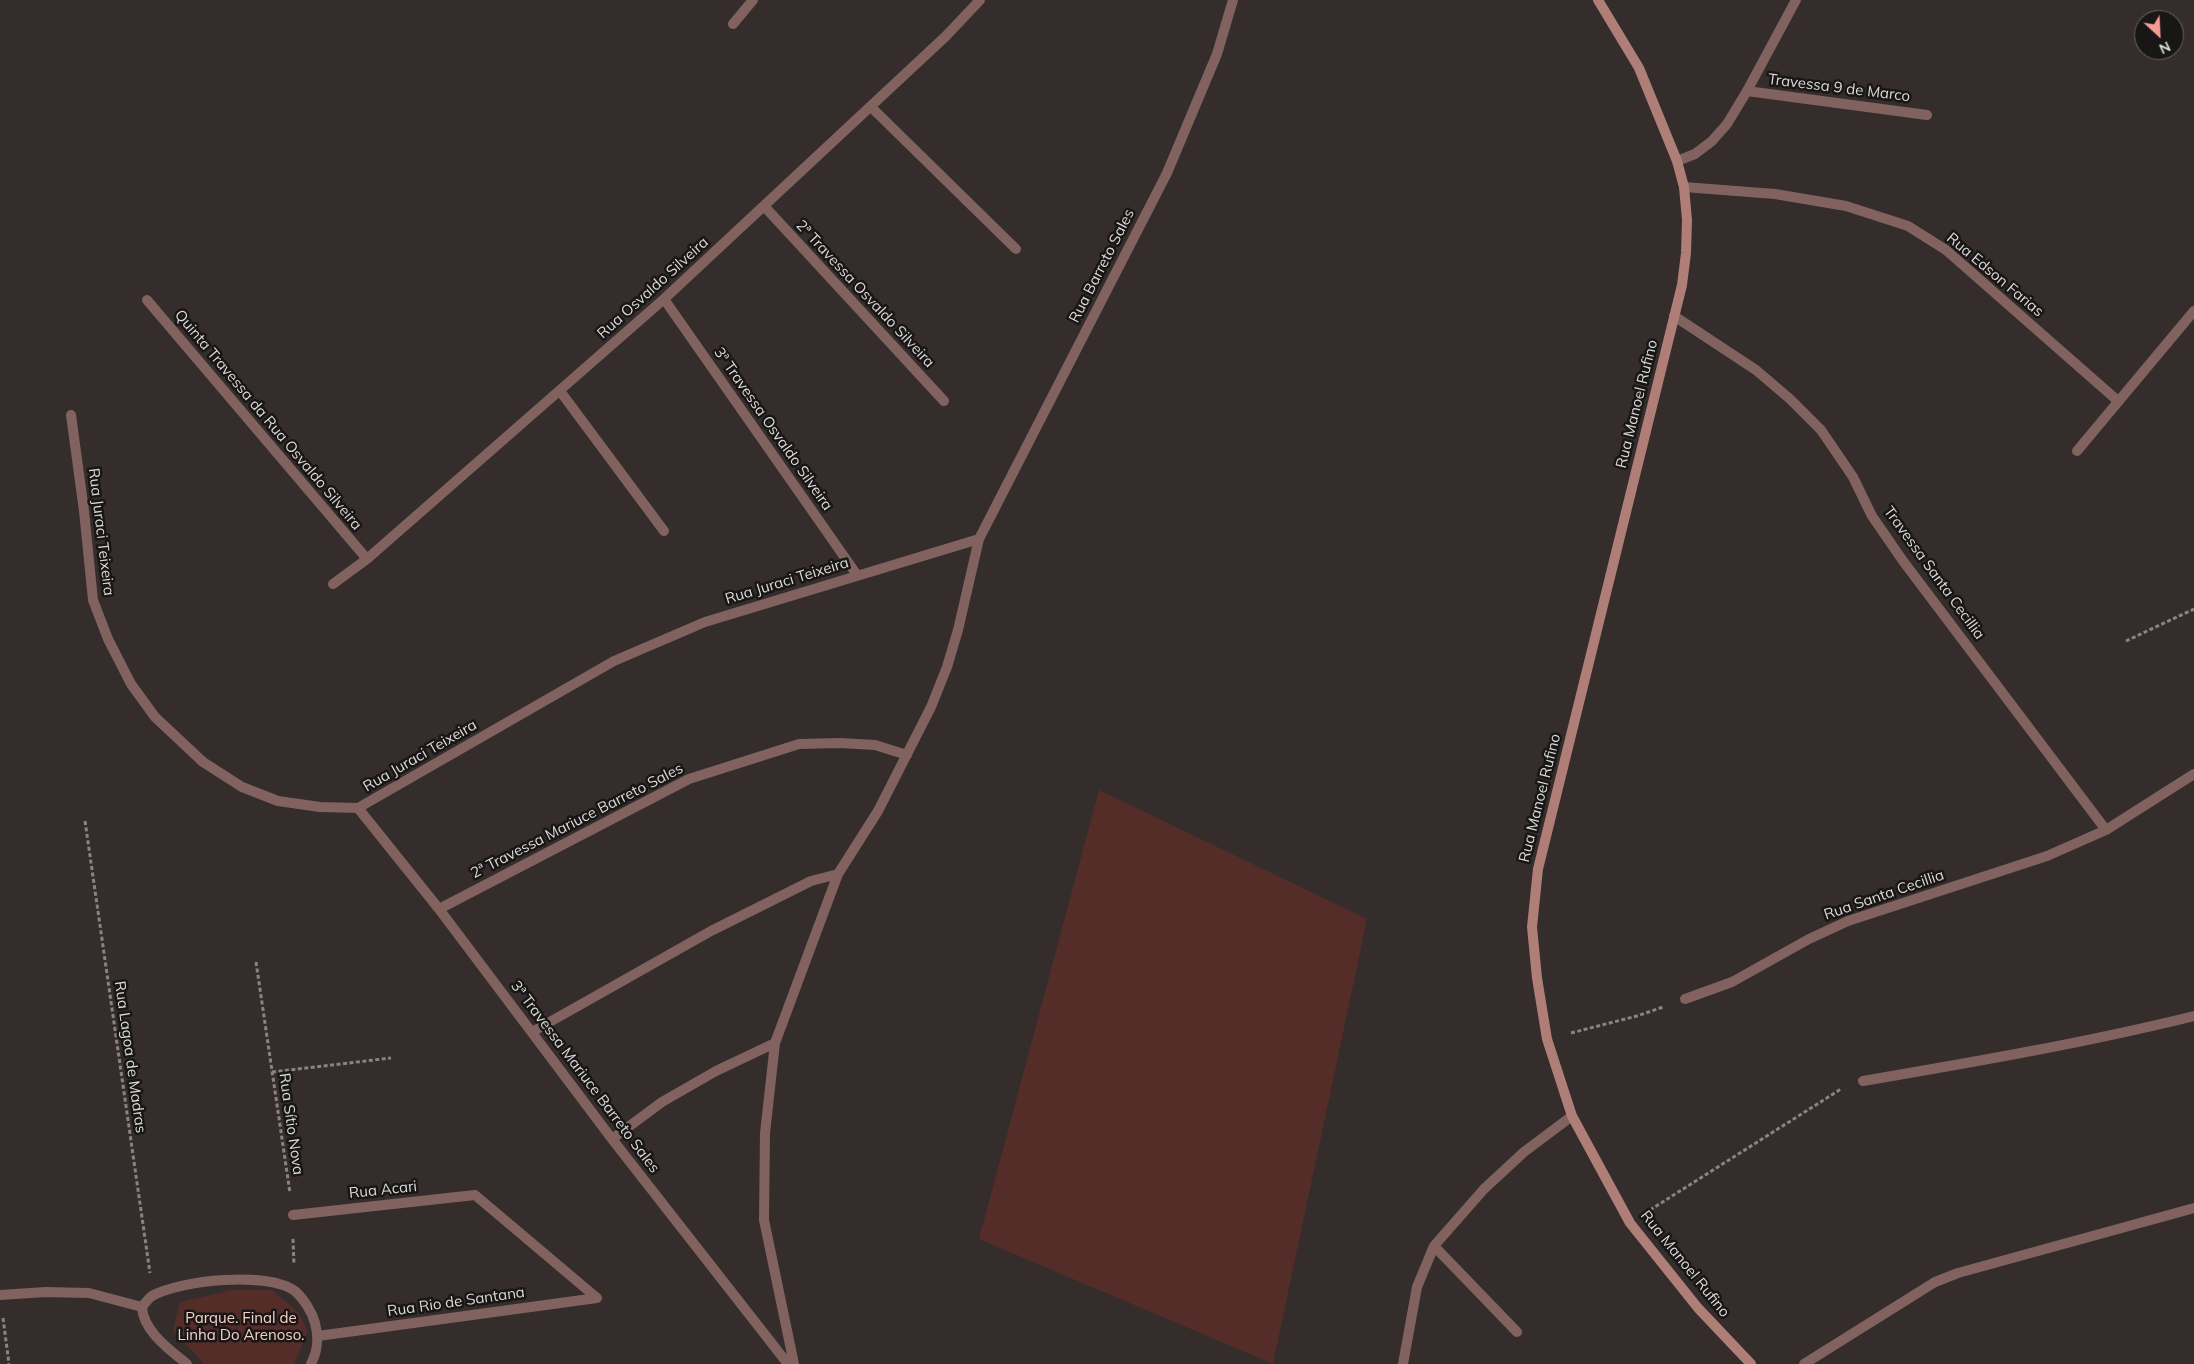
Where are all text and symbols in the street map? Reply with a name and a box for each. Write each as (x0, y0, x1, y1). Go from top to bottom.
north arrow (2134, 10, 2184, 60)
text: N (2156, 37, 2174, 58)
street label: Travessa 9 de Marco (1767, 70, 1911, 106)
street label: Rua Barreto Sales (1066, 206, 1138, 326)
street label: 2ª Travessa Osvaldo Silveira (792, 217, 938, 371)
street label: Rua Edson Farias (1943, 229, 2047, 321)
street label: Rua Osvaldo Silveira (594, 233, 712, 343)
street label: Quinta Travessa da Rua Osvaldo Silveira (171, 306, 365, 534)
street label: Rua Manoel Rufino (1612, 338, 1662, 470)
street label: 3ª Travessa Osvaldo Silveira (710, 344, 836, 514)
street label: Rua Juraci Teixeira (84, 467, 118, 597)
street label: Travessa Santa Cecillia (1880, 503, 1988, 643)
street label: Rua Juraci Teixeira (723, 554, 851, 608)
street label: Rua Juraci Teixeira (360, 716, 480, 796)
street label: Rua Manoel Rufino (1515, 732, 1565, 864)
street label: 2ª Travessa Mariuce Barreto Sales (468, 759, 686, 883)
street label: Rua Santa Cecillia (1822, 866, 1946, 924)
street label: 3ª Travessa Mariuce Barreto Sales (507, 977, 663, 1177)
street label: Rua Lagoa de Madras (110, 980, 150, 1134)
street label: Rua Sítio Nova (275, 1072, 307, 1176)
street label: Rua Acari (348, 1177, 418, 1203)
street label: Rua Manoel Rufino (1637, 1207, 1733, 1321)
street label: Rua Rio de Santana (386, 1283, 526, 1321)
park label: Parque. Final de Linha Do Arenoso. (178, 1309, 304, 1344)

